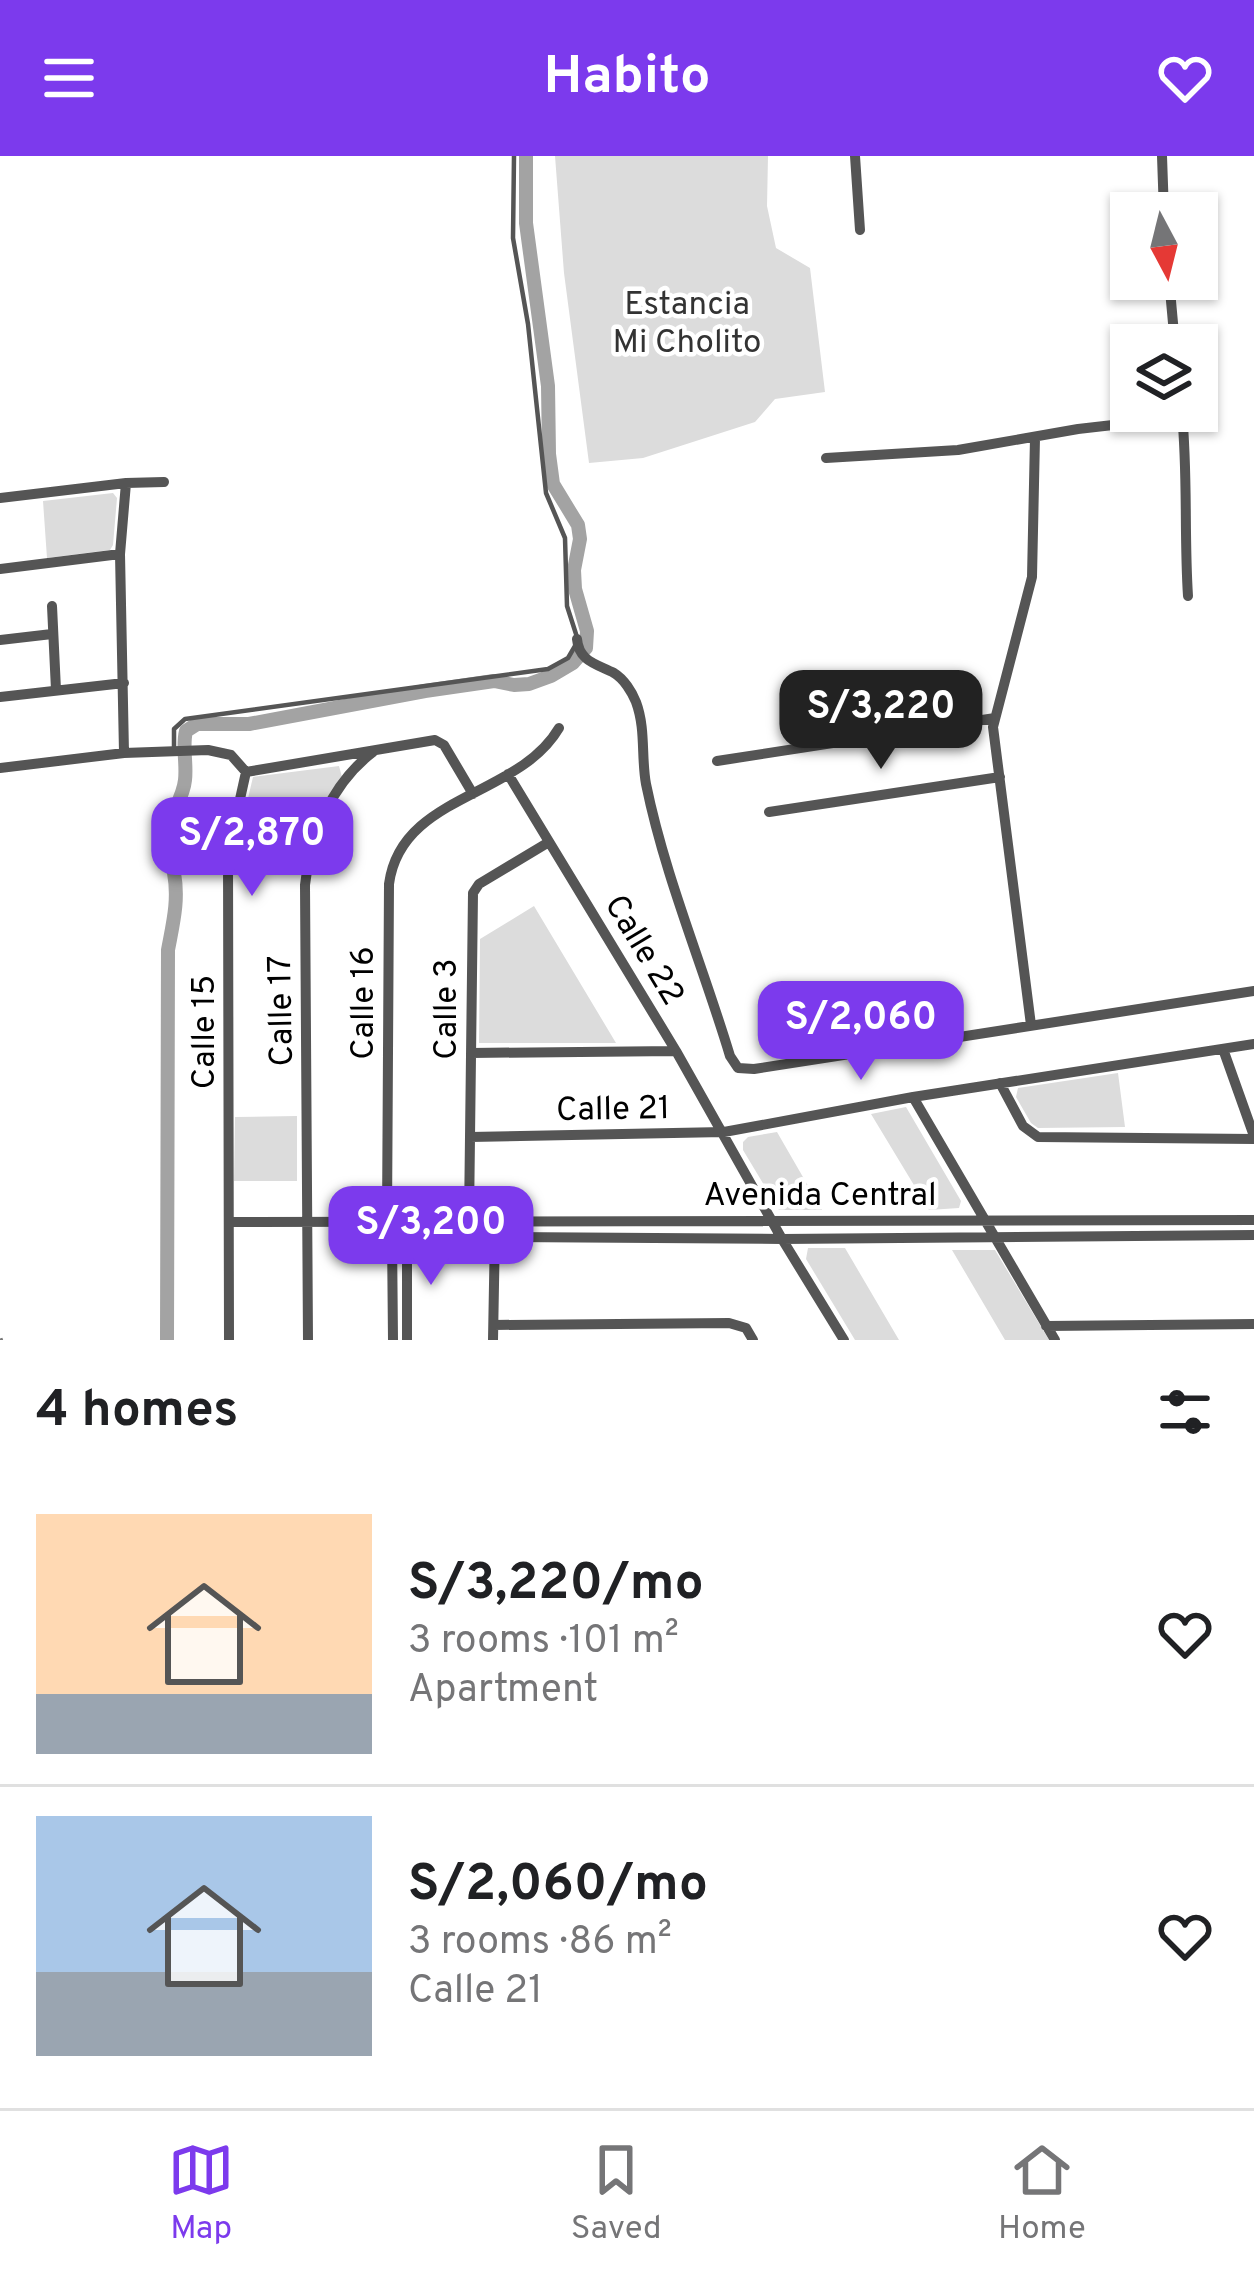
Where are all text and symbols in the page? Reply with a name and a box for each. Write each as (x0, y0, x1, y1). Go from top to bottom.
text: Habito (543, 44, 711, 113)
icon: menu (36, 45, 102, 111)
icon: heart (1152, 45, 1218, 111)
north arrow (1110, 192, 1218, 300)
map controls (1110, 192, 1218, 432)
park label: Estancia Mi Cholito (612, 285, 762, 365)
button: layers (1110, 324, 1218, 432)
pin: S/3,220 (770, 670, 992, 772)
text: S/3,220 (806, 684, 956, 733)
pin: S/2,870 (141, 797, 363, 899)
text: S/2,870 (178, 811, 326, 860)
street label: Calle 22 (593, 888, 692, 1014)
street label: Calle 16 (344, 946, 386, 1060)
street label: Calle 17 (261, 955, 305, 1067)
street label: Calle 3 (427, 958, 469, 1060)
street label: Calle 15 (185, 975, 227, 1089)
pin: S/2,060 (750, 981, 972, 1083)
text: S/2,060 (785, 995, 937, 1044)
street label: Calle 21 (556, 1089, 670, 1133)
street label: Avenida Central (703, 1176, 937, 1218)
pin: S/3,200 (320, 1186, 542, 1288)
text: S/3,200 (355, 1200, 507, 1249)
icon: filters (1152, 1379, 1218, 1445)
text: 4 homes (36, 1380, 238, 1445)
text: S/3,220/mo (408, 1553, 704, 1618)
icon: home (132, 1562, 276, 1706)
icon: heart (1152, 1601, 1218, 1667)
text: 3 rooms · 101 m² (408, 1618, 679, 1667)
text: Apartment (408, 1667, 598, 1716)
text: S/2,060/mo (408, 1854, 708, 1919)
icon: home (132, 1864, 276, 2008)
icon: heart (1152, 1903, 1218, 1969)
text: 3 rooms · 86 m² (408, 1919, 672, 1968)
text: Calle 21 (408, 1968, 543, 2017)
tab: Map (168, 2137, 234, 2251)
tab: Saved (571, 2137, 662, 2251)
tab: Home (998, 2137, 1086, 2251)

